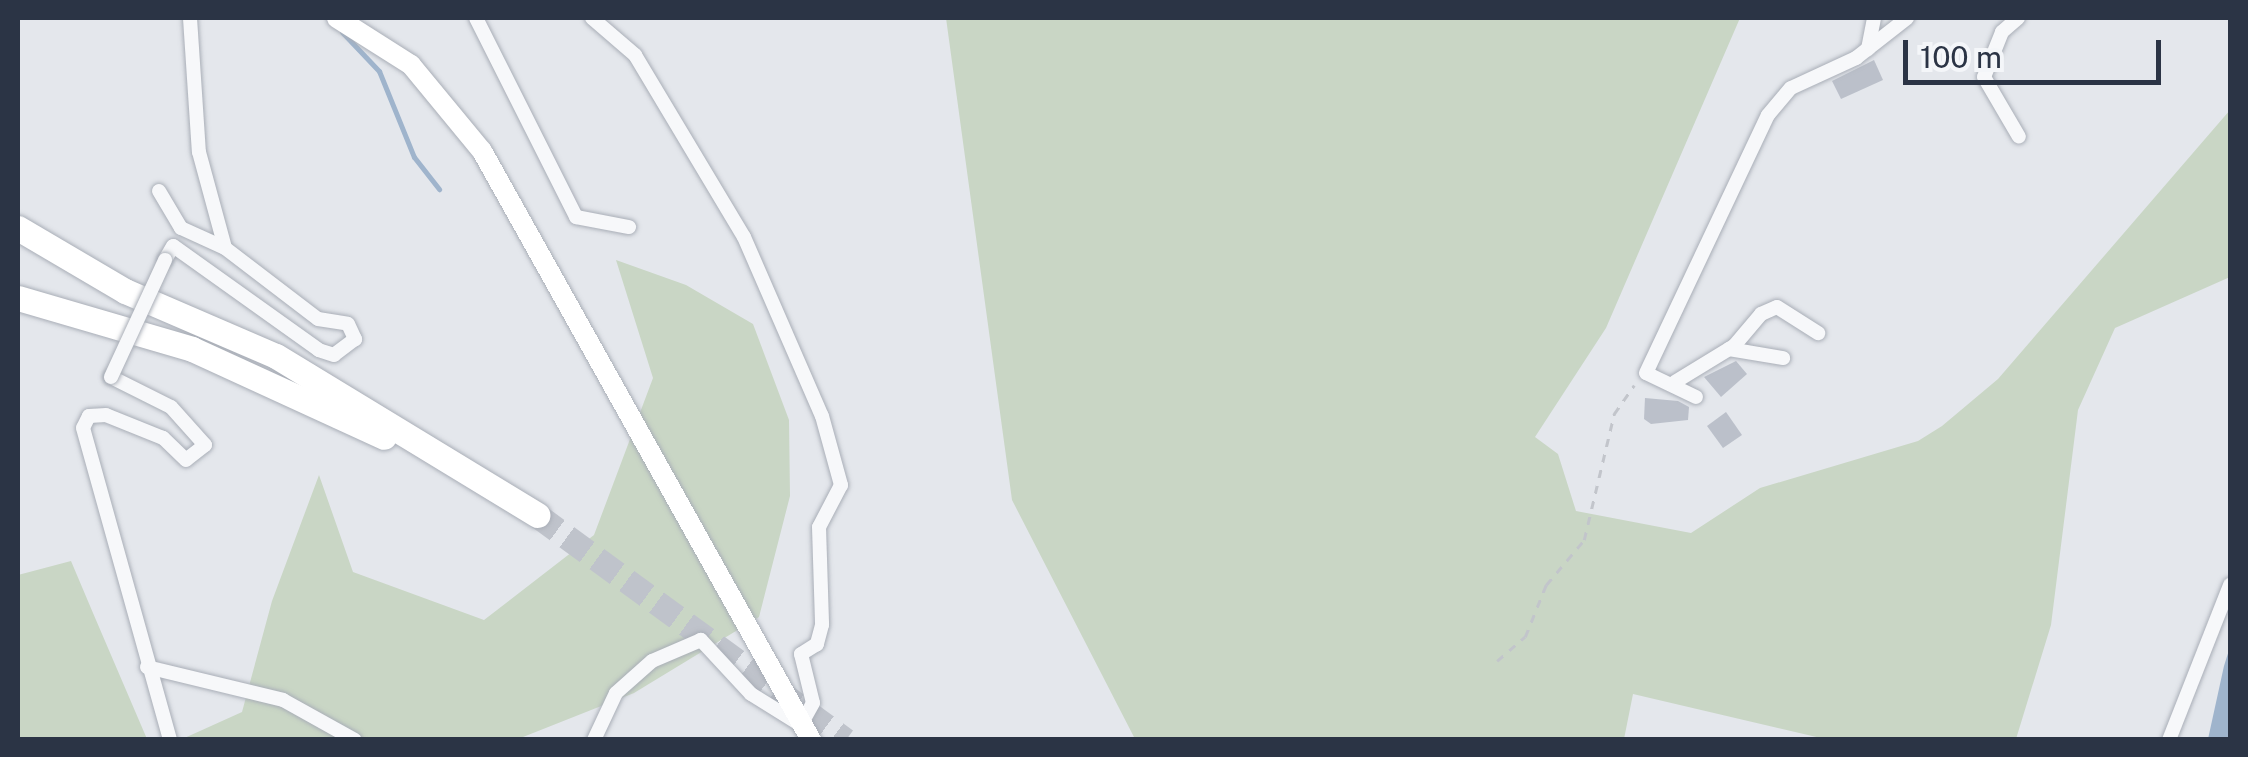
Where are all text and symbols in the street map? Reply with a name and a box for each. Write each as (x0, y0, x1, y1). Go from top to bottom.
scale bar (1908, 20, 2166, 82)
text: 100 m (1920, 39, 2002, 75)

